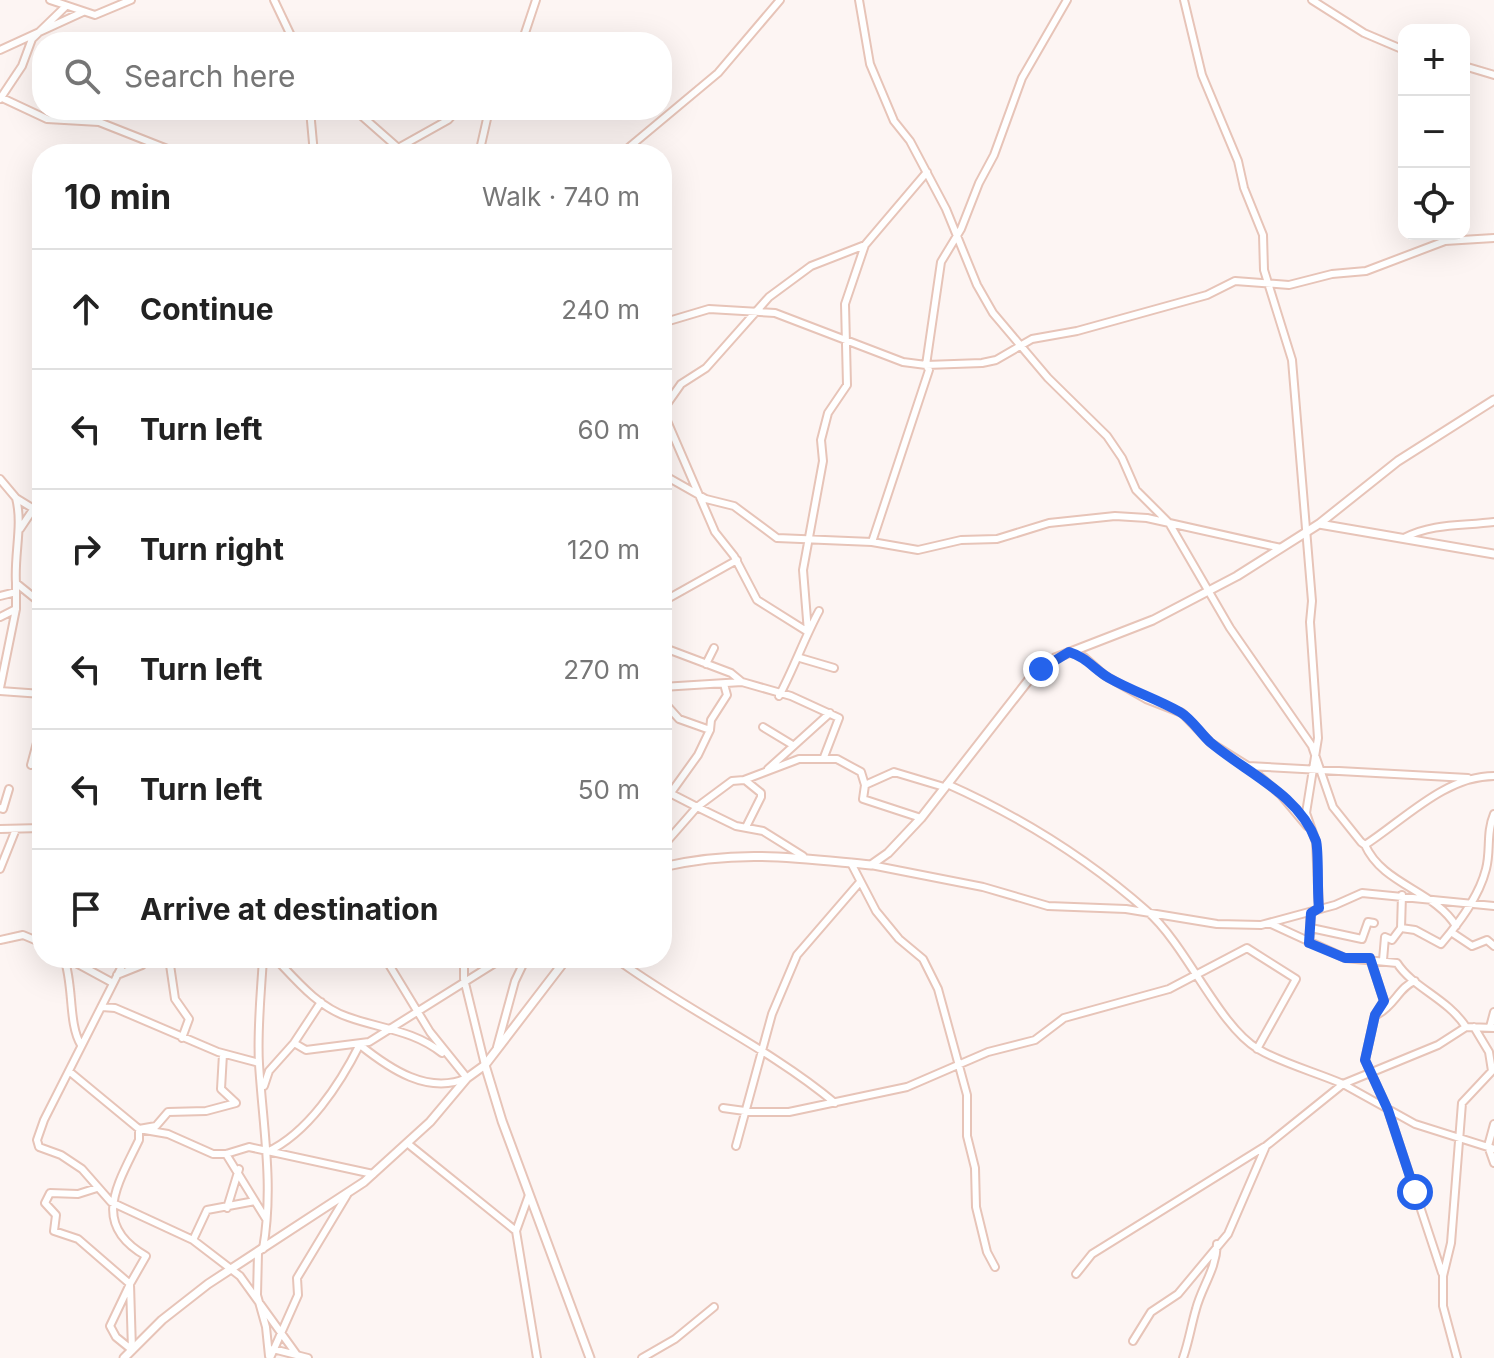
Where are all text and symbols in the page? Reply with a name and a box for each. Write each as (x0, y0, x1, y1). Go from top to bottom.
map controls (1398, 24, 1470, 240)
button: + (1398, 24, 1470, 96)
search box (32, 32, 672, 120)
icon: search (60, 54, 104, 98)
text: Search here (124, 58, 296, 94)
button: − (1398, 96, 1470, 168)
button: locate (1398, 168, 1470, 240)
text: 10 min (64, 176, 171, 217)
text: Walk · 740 m (482, 181, 640, 212)
icon: ahead (64, 287, 108, 331)
text: Continue (140, 291, 274, 327)
text: 240 m (561, 294, 640, 325)
icon: left (64, 407, 108, 451)
text: Turn left (140, 411, 262, 447)
text: 60 m (577, 414, 640, 445)
icon: right (64, 527, 108, 571)
text: Turn right (140, 531, 284, 567)
text: 120 m (567, 534, 640, 565)
icon: left (64, 647, 108, 691)
text: Turn left (140, 651, 262, 687)
route end (1023, 651, 1059, 687)
text: 270 m (563, 654, 640, 685)
icon: left (64, 767, 108, 811)
text: Turn left (140, 771, 262, 807)
text: 50 m (578, 774, 640, 805)
icon: arrive (64, 887, 108, 931)
text: Arrive at destination (140, 891, 438, 927)
route start (1397, 1174, 1433, 1210)

